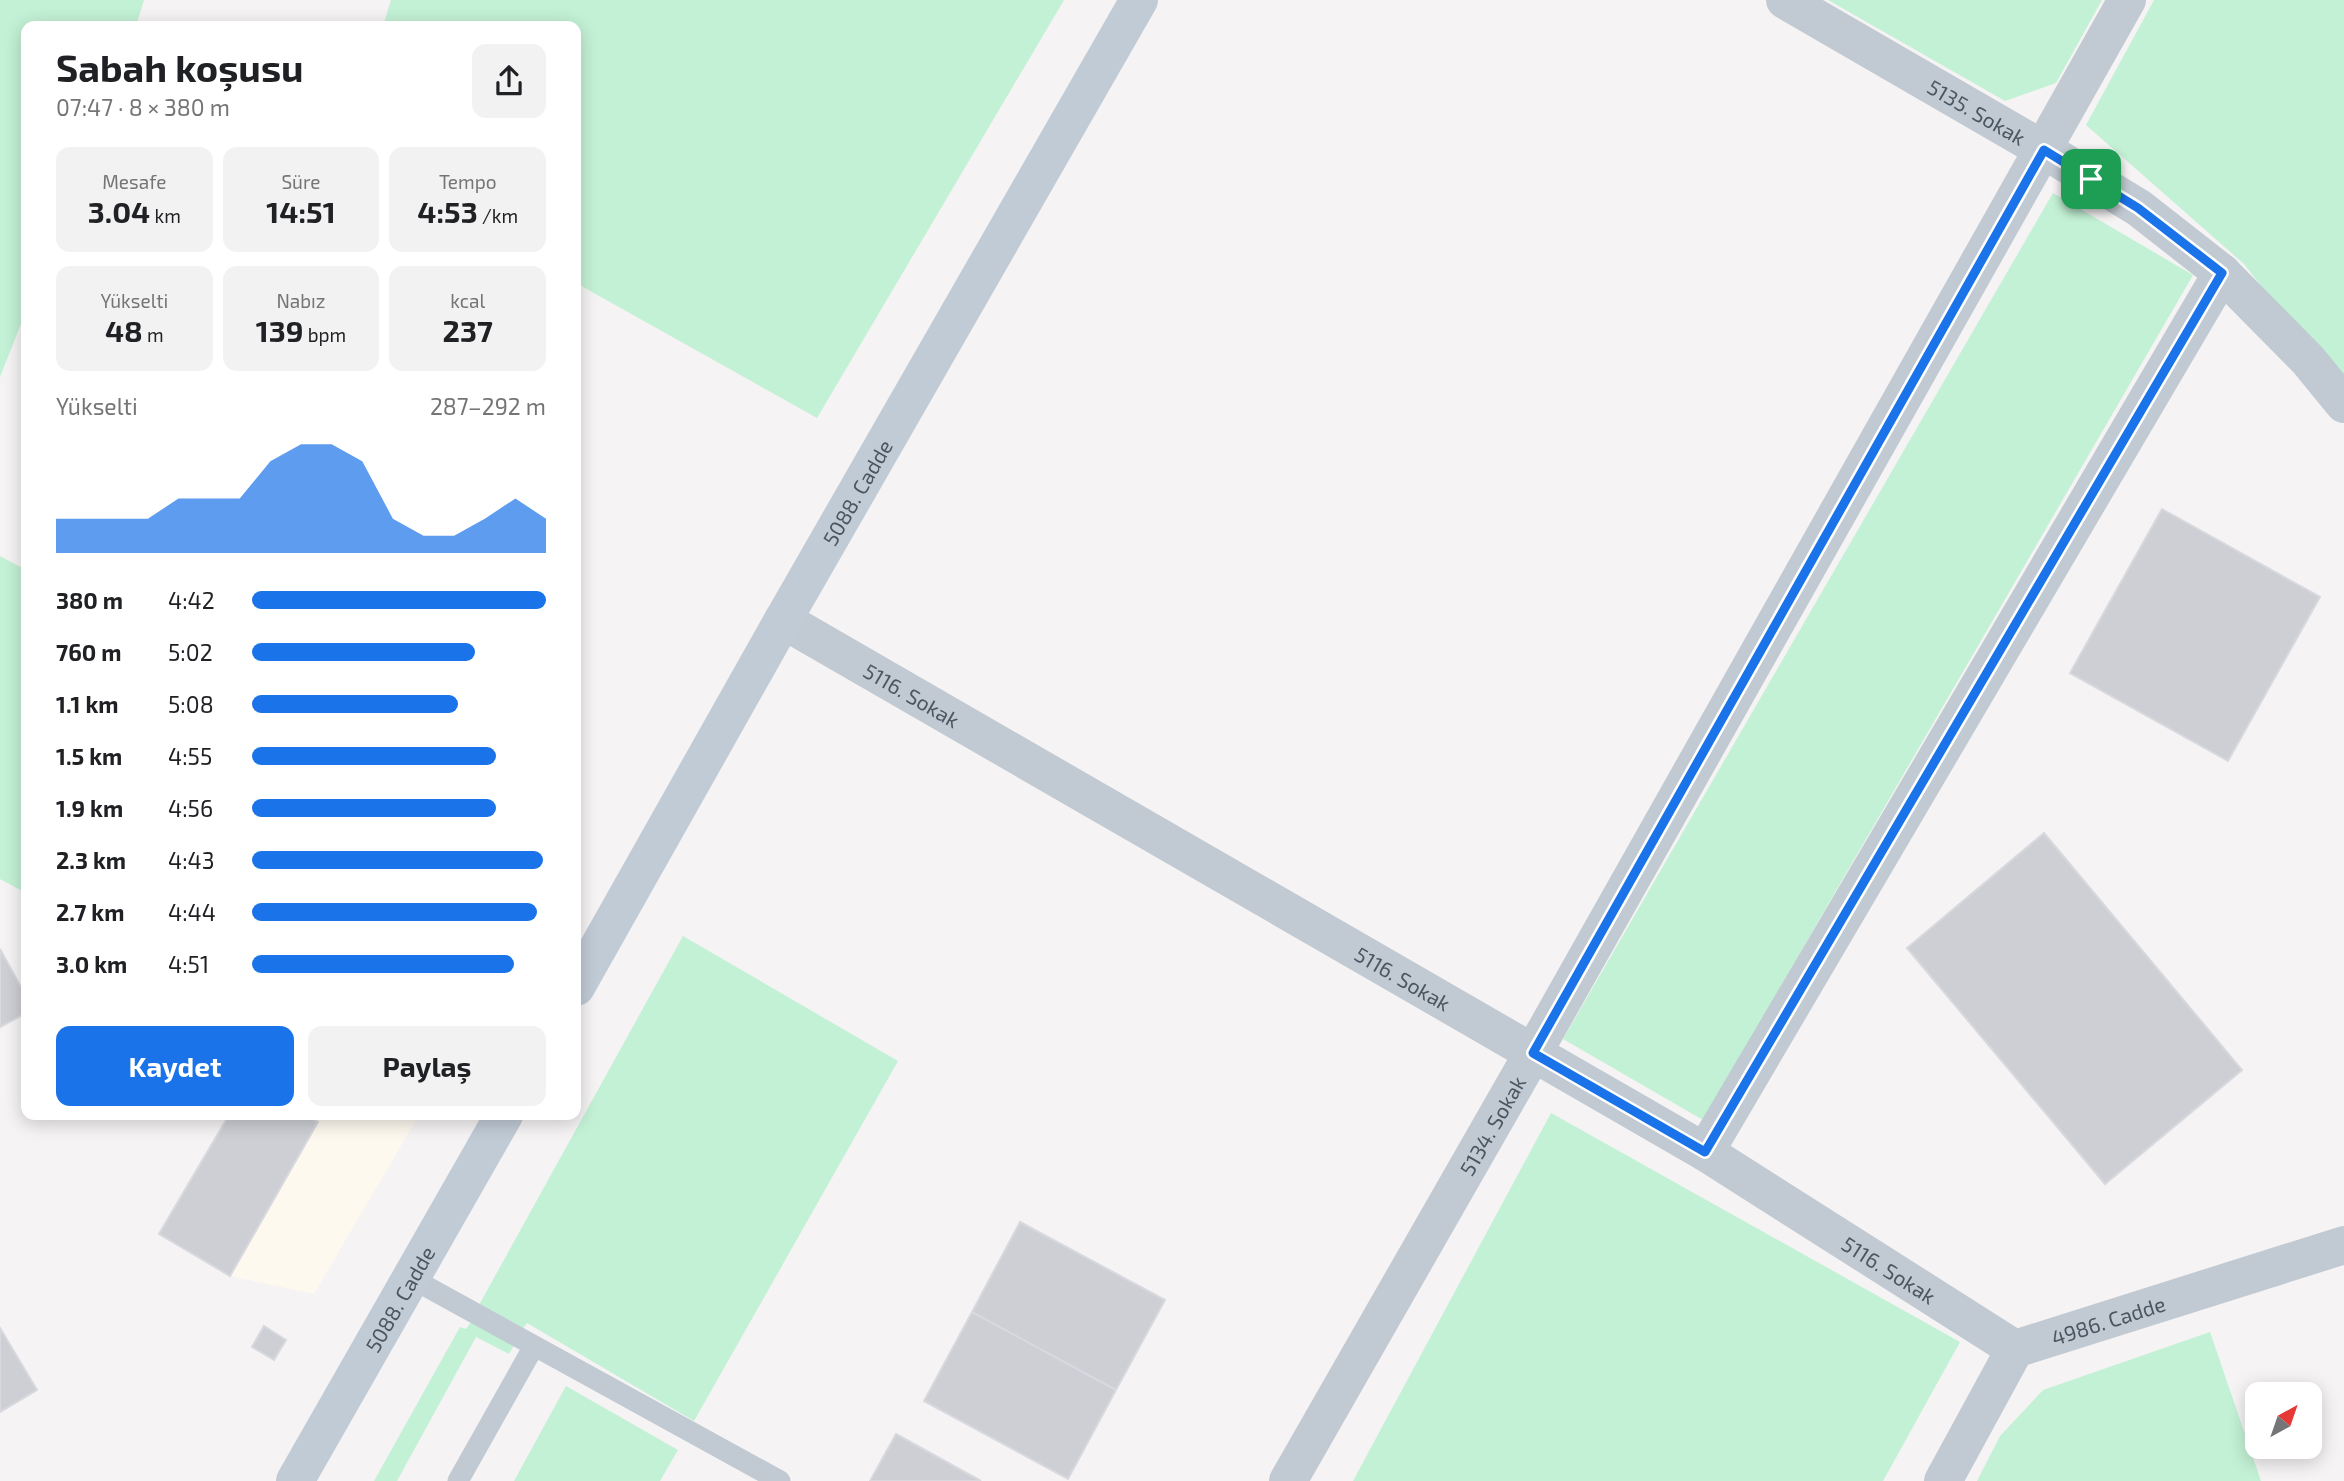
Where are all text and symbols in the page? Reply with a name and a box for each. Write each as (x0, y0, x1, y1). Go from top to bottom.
text: Sabah koşusu (56, 44, 304, 90)
button: share (472, 44, 546, 118)
street label: 5135. Sokak (1924, 73, 2031, 149)
text: 07:47 · 8 × 380 m (56, 93, 230, 121)
pin (2061, 149, 2121, 209)
icon: arrive (2072, 160, 2110, 198)
text: Mesafe (102, 170, 166, 193)
text: Süre (281, 170, 321, 193)
text: Tempo (439, 170, 496, 193)
text: 3.04 (88, 193, 150, 229)
text: 14:51 (266, 193, 336, 229)
text: 4:53 (417, 193, 478, 229)
text: km (150, 204, 181, 227)
text: /km (478, 204, 518, 227)
text: Yükselti (101, 289, 168, 312)
text: Nabız (276, 289, 326, 312)
text: kcal (450, 289, 485, 312)
text: 48 (105, 312, 143, 348)
text: 139 (256, 312, 303, 348)
text: 237 (443, 312, 493, 348)
text: m (143, 323, 164, 346)
text: bpm (303, 323, 346, 346)
text: Yükselti (56, 392, 138, 420)
text: 287–292 m (430, 392, 546, 420)
street label: 5088. Cadde (816, 435, 897, 549)
text: 380 m (56, 586, 123, 614)
text: 4:42 (168, 586, 215, 614)
text: 760 m (56, 638, 121, 666)
text: 5:02 (168, 638, 213, 666)
street label: 5116. Sokak (860, 657, 965, 732)
text: 1.1 km (56, 690, 119, 718)
text: 5:08 (168, 690, 214, 718)
text: 1.5 km (56, 742, 122, 770)
text: 4:55 (168, 742, 212, 770)
text: 1.9 km (56, 794, 123, 822)
text: 4:56 (168, 794, 213, 822)
text: 2.3 km (56, 846, 126, 874)
text: 4:43 (168, 846, 215, 874)
text: 2.7 km (56, 898, 124, 926)
text: 4:44 (168, 898, 216, 926)
street label: 5116. Sokak (1351, 940, 1456, 1015)
text: 3.0 km (56, 950, 127, 978)
text: 4:51 (168, 950, 209, 978)
button: Kaydet (56, 1026, 294, 1106)
button: Paylaş (308, 1026, 546, 1106)
street label: 5134. Sokak (1453, 1071, 1530, 1179)
street label: 5116. Sokak (1838, 1230, 1941, 1308)
street label: 5088. Cadde (359, 1241, 439, 1356)
street label: 4986. Cadde (2048, 1290, 2168, 1349)
north arrow (2245, 1382, 2322, 1460)
map controls (2245, 1382, 2322, 1459)

